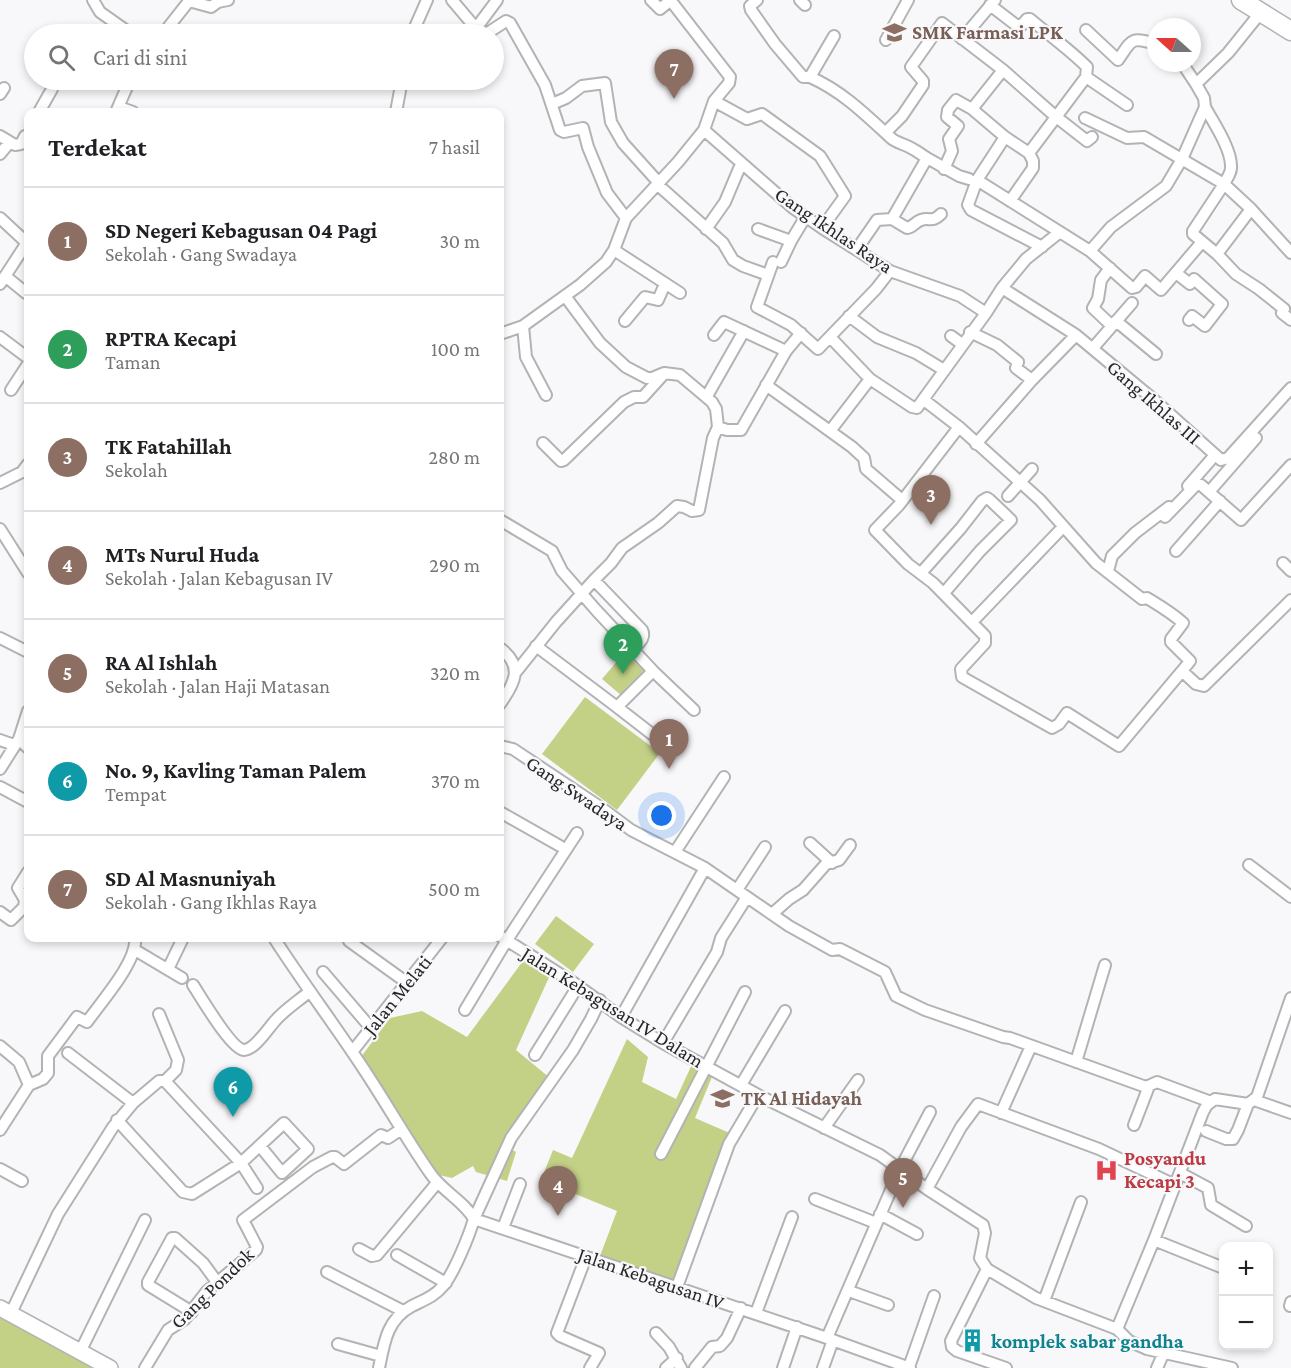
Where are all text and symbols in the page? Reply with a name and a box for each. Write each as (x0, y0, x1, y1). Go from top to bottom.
north arrow (1147, 18, 1201, 72)
school or university icon: SMK Farmasi LPK (881, 19, 907, 45)
place label: SMK Farmasi LPK (912, 21, 1064, 43)
search box (24, 24, 504, 90)
icon: search (45, 41, 78, 74)
text: Cari di sini (93, 45, 187, 70)
pin: 7 (654, 50, 694, 99)
text: Terdekat (48, 133, 147, 162)
text: 7 hasil (429, 136, 480, 158)
street label: Gang Ikhlas Raya (771, 183, 897, 278)
text: SD Negeri Kebagusan 04 Pagi (105, 218, 377, 243)
text: 1 (64, 230, 71, 252)
text: 30 m (439, 230, 480, 252)
text: Sekolah · Gang Swadaya (105, 243, 297, 265)
text: RPTRA Kecapi (105, 326, 237, 351)
text: 2 (62, 338, 73, 360)
text: 100 m (431, 338, 480, 360)
text: Taman (105, 351, 161, 373)
street label: Gang Ikhlas III (1102, 355, 1205, 449)
text: TK Fatahillah (105, 434, 232, 459)
text: 3 (63, 446, 72, 468)
text: 280 m (429, 446, 480, 468)
text: Sekolah (105, 459, 168, 481)
pin: 3 (912, 476, 950, 525)
text: MTs Nurul Huda (105, 542, 259, 567)
text: 4 (62, 554, 73, 576)
text: 290 m (429, 554, 480, 576)
text: Sekolah · Jalan Kebagusan IV (105, 567, 333, 589)
pin: 2 (604, 624, 642, 674)
text: RA Al Ishlah (105, 650, 217, 675)
text: 5 (63, 662, 72, 684)
text: 320 m (430, 662, 480, 684)
text: Sekolah · Jalan Haji Matasan (105, 675, 330, 697)
pin: 1 (650, 720, 688, 769)
street label: Gang Swadaya (522, 751, 632, 836)
text: No. 9, Kavling Taman Palem (105, 758, 366, 783)
text: 6 (62, 770, 73, 792)
text: 370 m (431, 770, 480, 792)
text: Tempat (105, 783, 166, 805)
your location (647, 801, 676, 830)
text: SD Al Masnuniyah (105, 866, 276, 891)
text: 7 (63, 878, 72, 900)
text: 500 m (428, 878, 480, 900)
text: Sekolah · Gang Ikhlas Raya (105, 891, 317, 913)
street label: Jalan Kebagusan IV Dalam (516, 941, 708, 1073)
street label: Jalan Melati (357, 951, 437, 1041)
pin: 6 (214, 1068, 252, 1117)
school or university icon: TK Al Hidayah (710, 1085, 736, 1111)
place label: TK Al Hidayah (741, 1087, 862, 1109)
place label: Posyandu Kecapi 3 (1124, 1147, 1207, 1192)
hospital icon: Posyandu Kecapi 3 (1093, 1157, 1119, 1183)
pin: 5 (884, 1158, 922, 1208)
pin: 4 (538, 1166, 578, 1216)
street label: Jalan Kebagusan IV (573, 1242, 727, 1314)
map controls (1219, 1242, 1273, 1350)
button: + (1219, 1242, 1273, 1296)
street label: Gang Pondok (166, 1243, 259, 1334)
button: − (1219, 1296, 1273, 1350)
building icon: komplek sabar gandha (960, 1328, 986, 1354)
place label: komplek sabar gandha (991, 1330, 1184, 1352)

